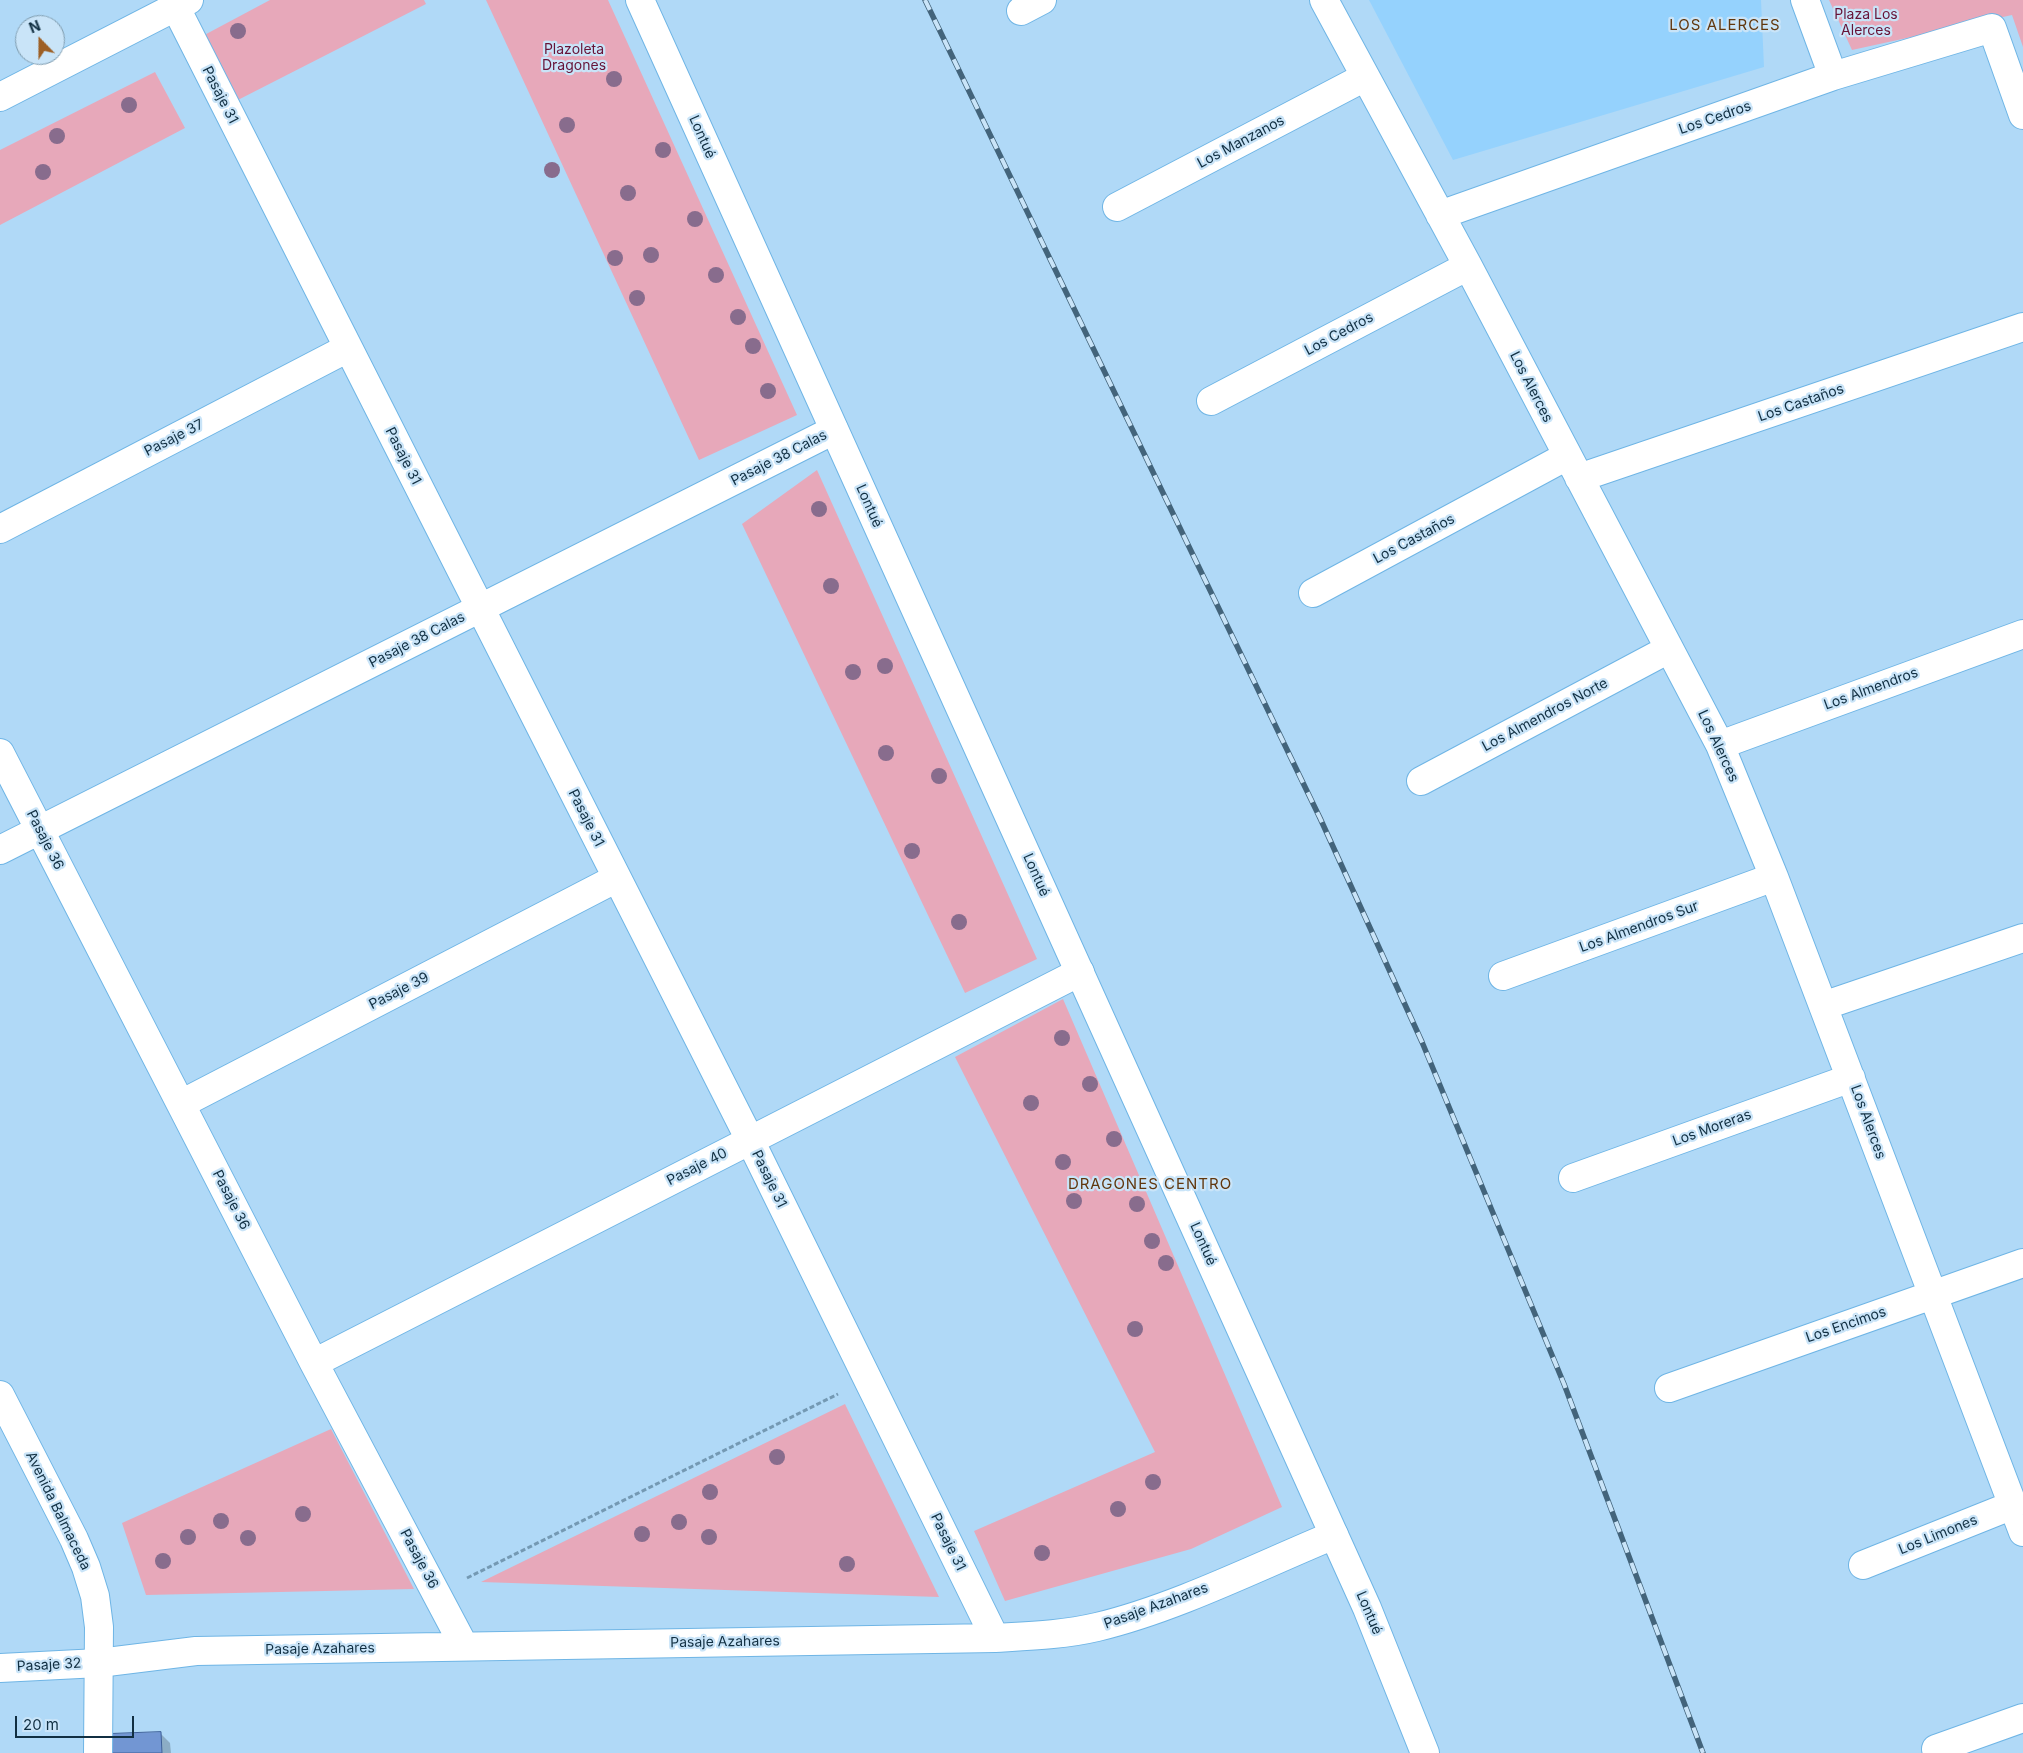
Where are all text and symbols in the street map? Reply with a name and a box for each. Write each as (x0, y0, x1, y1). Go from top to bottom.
park label: Plaza Los Alerces (1834, 7, 1898, 40)
north arrow (15, 15, 65, 65)
district label: LOS ALERCES (1668, 16, 1782, 34)
text: N (26, 17, 43, 36)
park label: Plazoleta Dragones (542, 42, 606, 74)
street label: Pasaje 31 (198, 64, 242, 126)
street label: Los Cedros (1677, 98, 1753, 138)
street label: Los Manzanos (1195, 112, 1287, 172)
street label: Lontué (685, 113, 719, 161)
street label: Los Cedros (1302, 309, 1376, 359)
street label: Los Alerces (1506, 349, 1556, 425)
street label: Los Castaños (1756, 380, 1846, 426)
street label: Pasaje 37 (142, 416, 206, 460)
street label: Pasaje 31 (381, 425, 425, 487)
street label: Pasaje 38 Calas (728, 427, 830, 489)
street label: Lontué (852, 482, 886, 530)
street label: Los Castaños (1370, 511, 1458, 567)
street label: Pasaje 38 Calas (366, 609, 468, 671)
street label: Los Almendros (1822, 664, 1920, 714)
street label: Los Almendros Norte (1479, 675, 1611, 755)
street label: Los Alerces (1694, 707, 1742, 785)
street label: Pasaje 31 (564, 787, 608, 849)
street label: Pasaje 36 (23, 807, 67, 873)
street label: Lontué (1019, 851, 1053, 899)
street label: Los Almendros Sur (1577, 898, 1701, 956)
street label: Pasaje 39 (366, 969, 432, 1013)
street label: Los Alerces (1847, 1083, 1889, 1161)
street label: Los Moreras (1670, 1106, 1754, 1150)
street label: Pasaje 40 (664, 1145, 730, 1189)
street label: Pasaje 31 (748, 1148, 790, 1210)
street label: Pasaje 36 (209, 1167, 253, 1233)
district label: DRAGONES CENTRO (1066, 1175, 1234, 1193)
street label: Lontué (1186, 1220, 1220, 1268)
street label: Los Encimos (1804, 1303, 1888, 1347)
street label: Avenida Balmaceda (22, 1449, 94, 1573)
street label: Pasaje 31 (927, 1511, 969, 1573)
street label: Los Limones (1896, 1512, 1980, 1558)
street label: Pasaje 36 (396, 1526, 442, 1592)
street label: Pasaje Azahares (1102, 1579, 1210, 1633)
street label: Lontué (1352, 1589, 1386, 1637)
street label: Pasaje Azahares (670, 1633, 780, 1651)
street label: Pasaje Azahares (265, 1640, 375, 1658)
street label: Pasaje 32 (16, 1655, 82, 1675)
scale bar (18, 1706, 136, 1738)
text: 20 m (23, 1715, 59, 1734)

